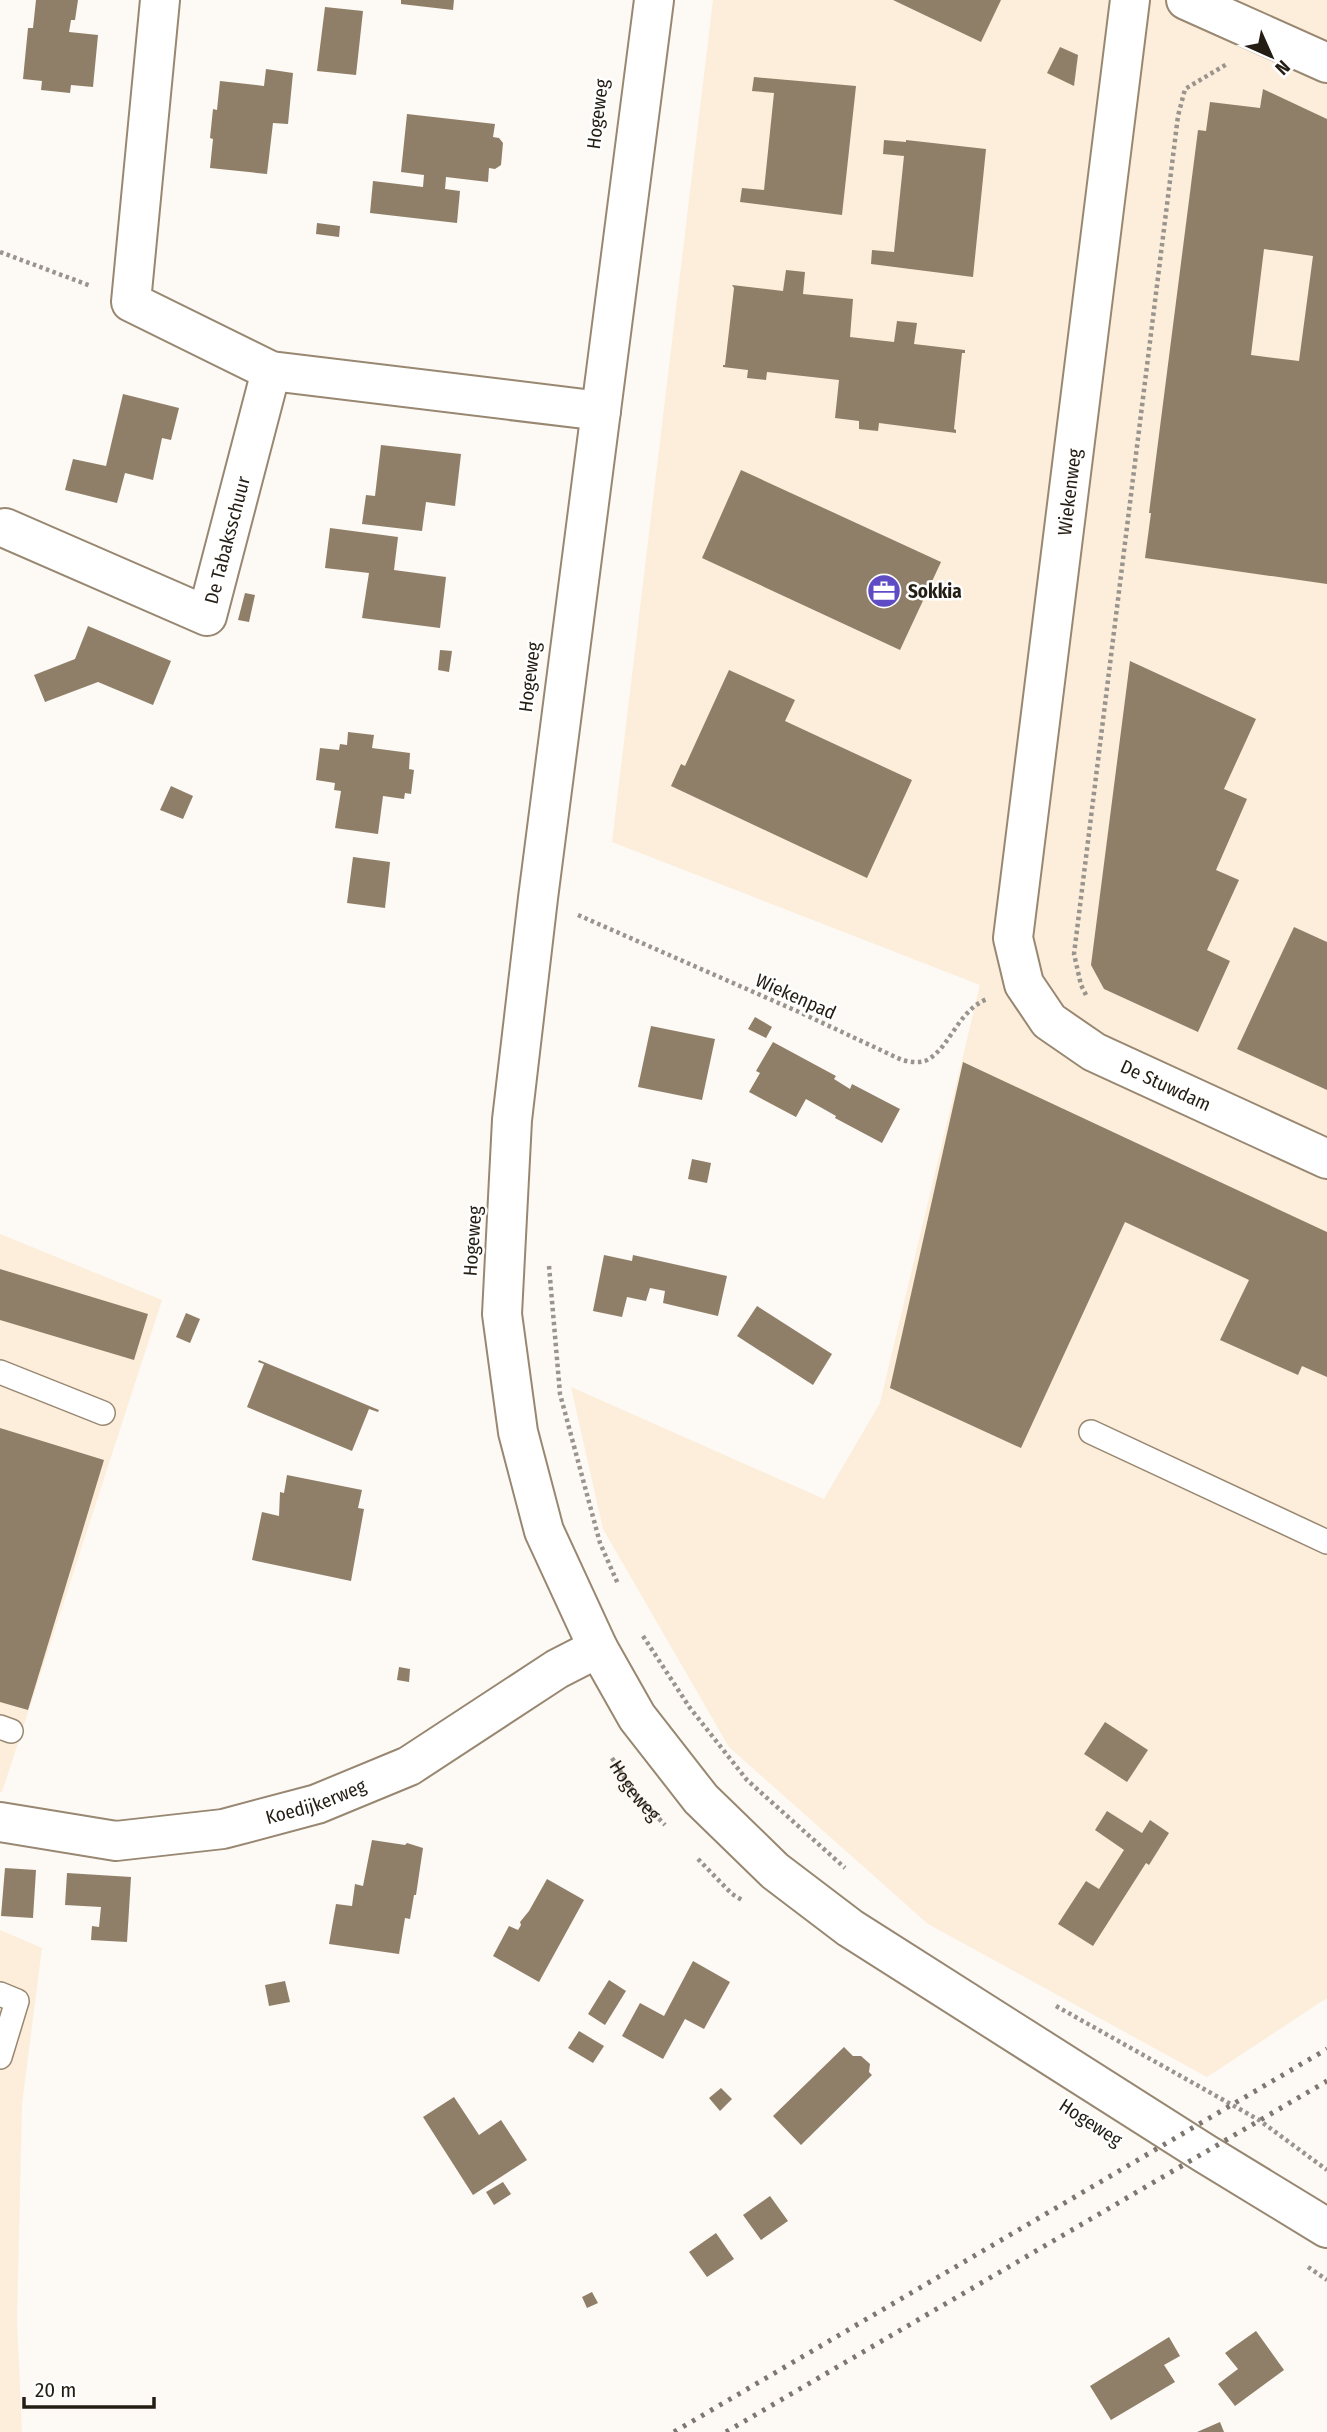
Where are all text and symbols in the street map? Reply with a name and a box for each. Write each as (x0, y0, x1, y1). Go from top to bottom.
north arrow (1236, 21, 1306, 91)
text: N (1271, 56, 1295, 80)
street label: Hogeweg (582, 78, 613, 150)
street label: Wiekenweg (1053, 447, 1086, 537)
street label: De Tabaksschuur (200, 473, 255, 606)
office icon: Sokkia (865, 572, 903, 610)
place label: Sokkia (908, 580, 962, 603)
street label: Hogeweg (514, 641, 545, 713)
street label: Wiekenpad (752, 968, 840, 1024)
street label: De Stuwdam (1117, 1055, 1215, 1116)
street label: Hogeweg (459, 1205, 486, 1277)
street label: Hogeweg (604, 1756, 666, 1826)
street label: Koedijkerweg (263, 1774, 369, 1829)
street label: Hogeweg (1055, 2094, 1127, 2151)
scale bar (24, 2366, 154, 2410)
text: 20 m (35, 2377, 76, 2403)

